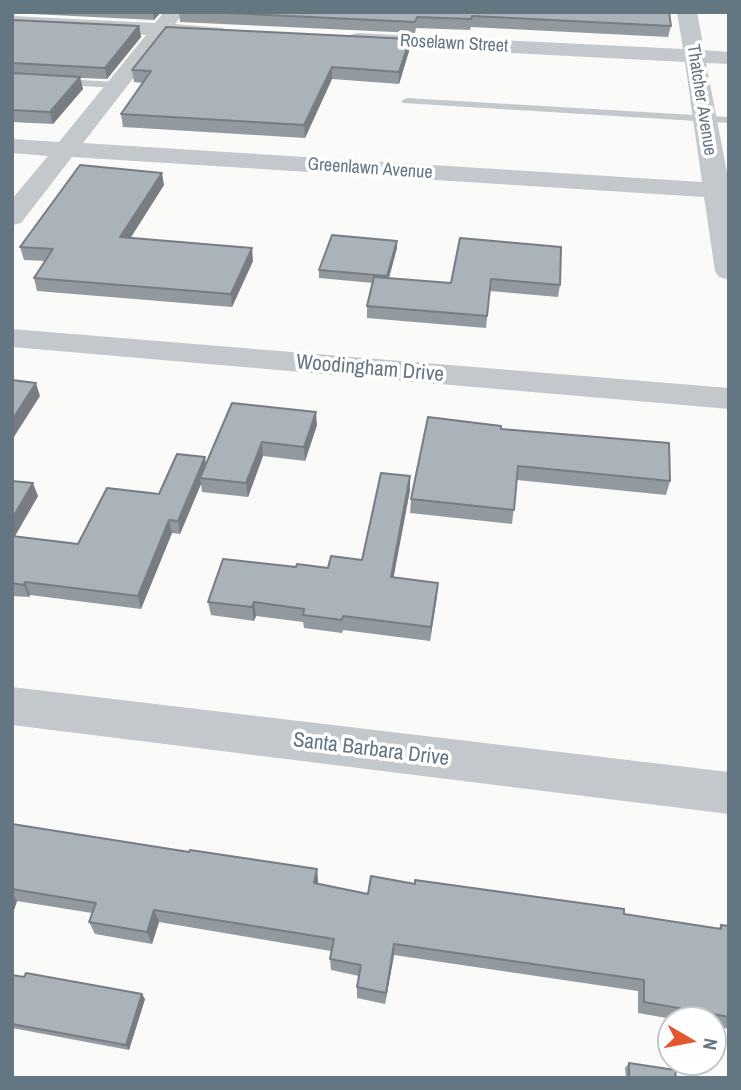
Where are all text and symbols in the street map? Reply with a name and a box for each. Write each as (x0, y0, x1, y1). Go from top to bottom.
street label: Roselawn Street (399, 30, 509, 58)
street label: Thatcher Avenue (682, 43, 720, 157)
street label: Greenlawn Avenue (307, 154, 433, 184)
street label: Woodingham Drive (295, 350, 445, 388)
street label: Santa Barbara Drive (292, 728, 450, 772)
north arrow (657, 1006, 727, 1076)
text: N (697, 1037, 724, 1052)

